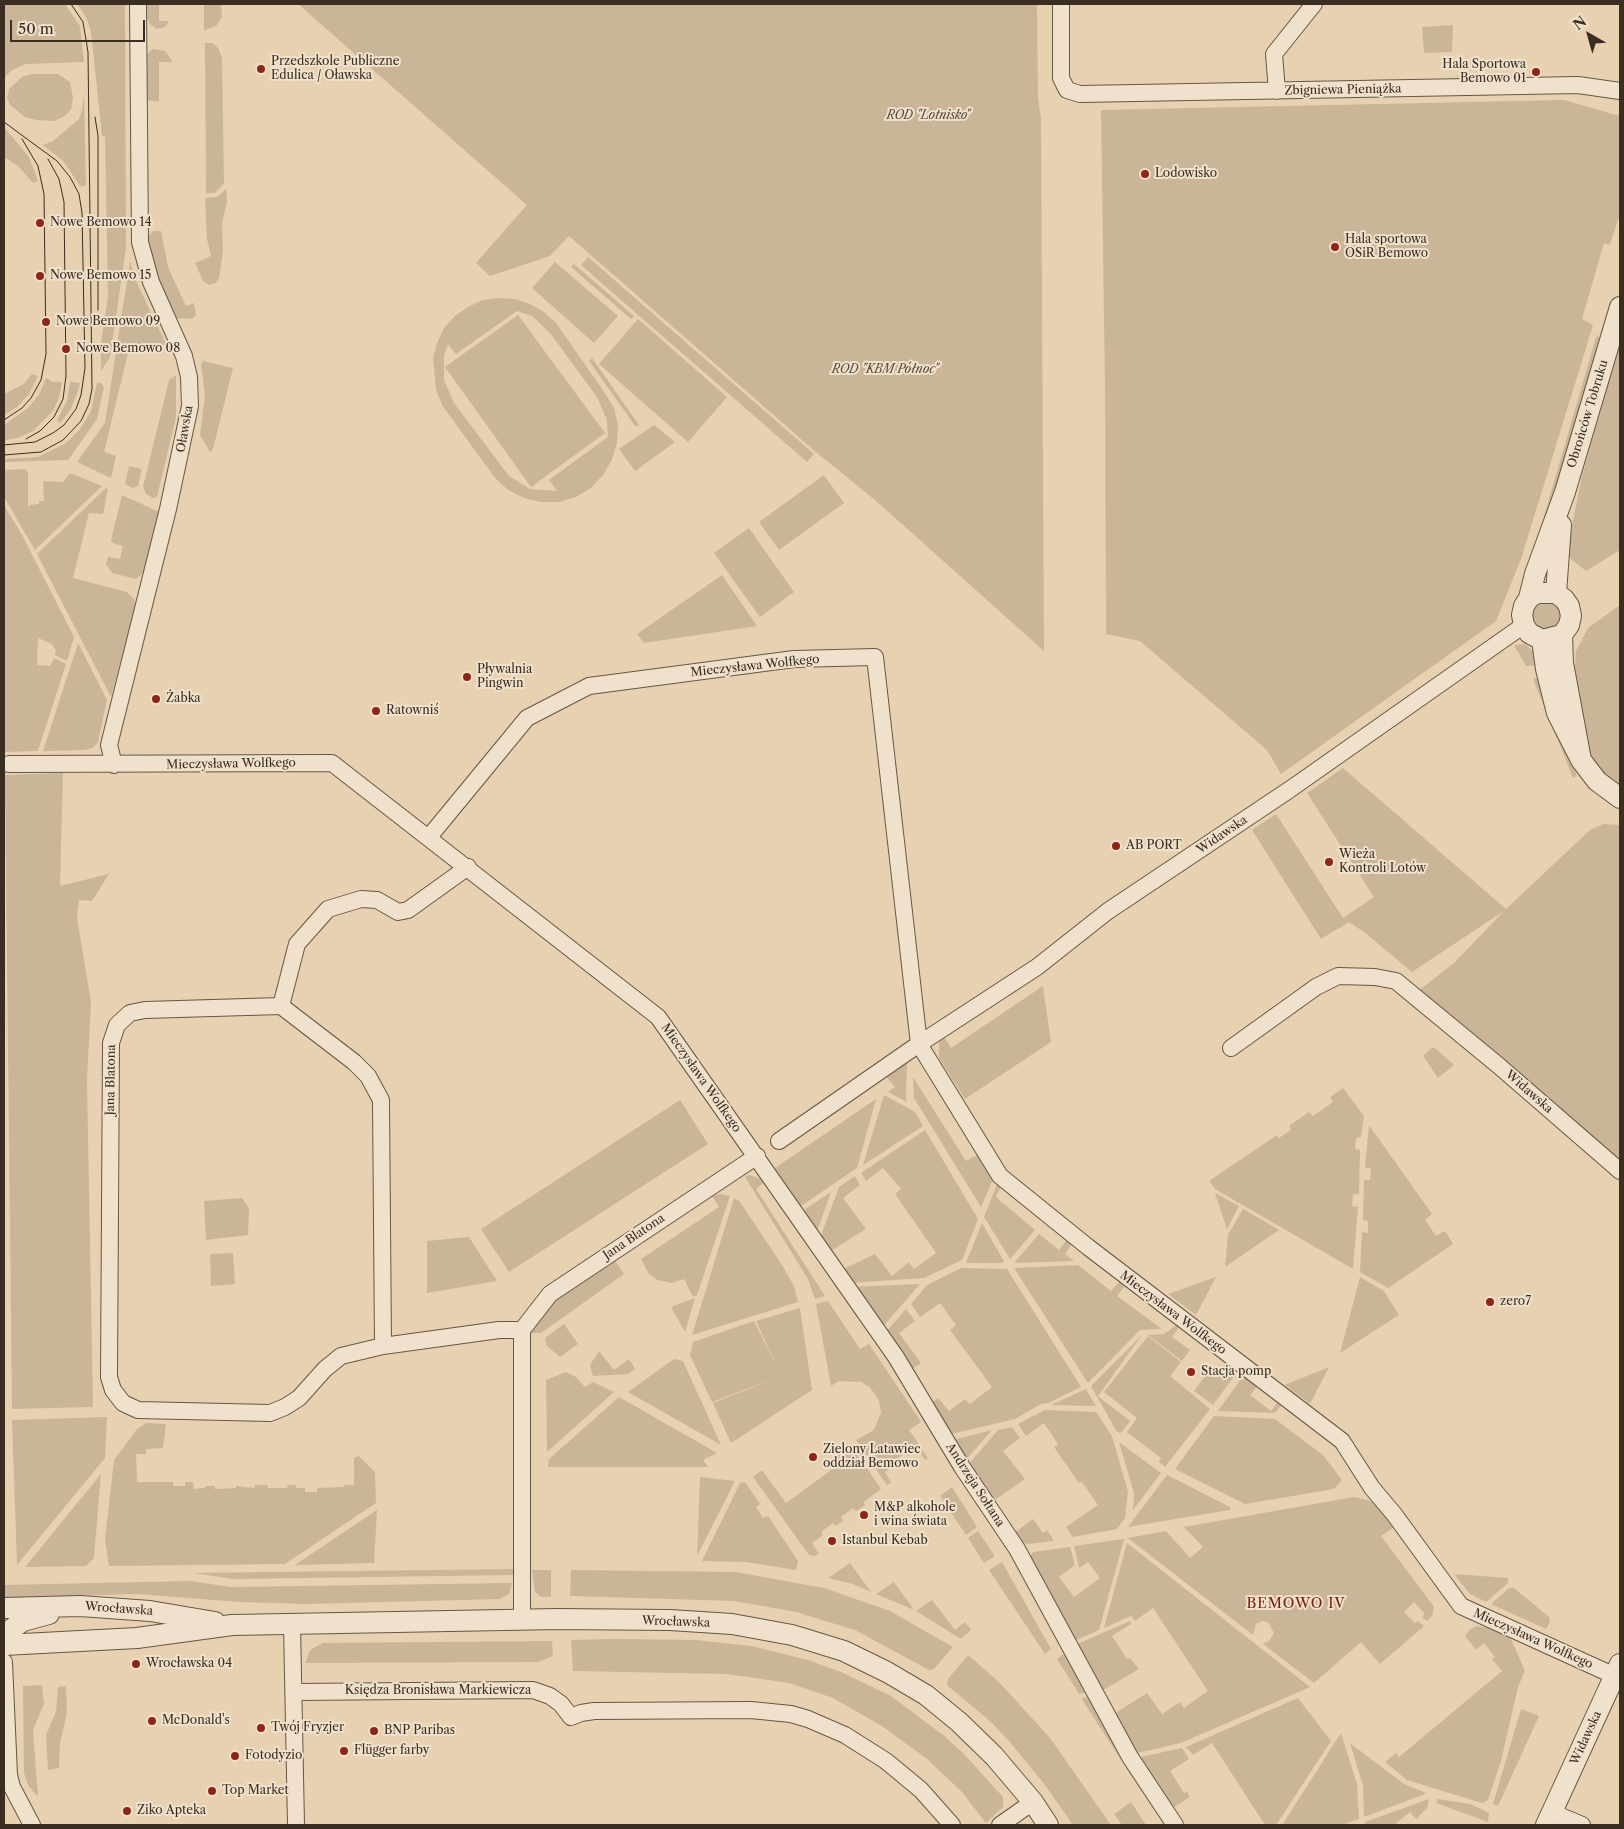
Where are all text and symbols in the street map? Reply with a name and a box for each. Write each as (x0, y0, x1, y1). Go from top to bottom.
scale bar (12, 10, 148, 42)
north arrow (1564, 10, 1614, 60)
text: N (1569, 12, 1590, 34)
text: 50 m (18, 19, 54, 38)
place label: Przedszkole Publiczne Edulica / Oławska (271, 55, 399, 83)
place label: Hala Sportowa Bemowo 01 (1442, 58, 1526, 86)
marker: Przedszkole Publiczne Edulica / Oławska (255, 63, 267, 75)
marker: Hala Sportowa Bemowo 01 (1530, 66, 1542, 78)
street label: Zbigniewa Pieniążka (1284, 82, 1402, 98)
park label: ROD "Lotnisko" (887, 109, 969, 123)
place label: Lodowisko (1155, 167, 1217, 181)
marker: Lodowisko (1139, 168, 1151, 180)
place label: Nowe Bemowo 14 (50, 216, 152, 230)
marker: Nowe Bemowo 14 (34, 217, 46, 229)
place label: Hala sportowa OSiR Bemowo (1345, 233, 1428, 261)
marker: Hala sportowa OSiR Bemowo (1329, 241, 1341, 253)
place label: Nowe Bemowo 15 (50, 269, 151, 283)
marker: Nowe Bemowo 15 (34, 270, 46, 282)
place label: Nowe Bemowo 09 (56, 315, 160, 329)
marker: Nowe Bemowo 09 (40, 316, 52, 328)
place label: Nowe Bemowo 08 (76, 342, 180, 356)
marker: Nowe Bemowo 08 (60, 343, 72, 355)
street label: Obrońców Tobruku (1565, 358, 1611, 470)
park label: ROD "KBM Północ" (832, 363, 938, 377)
street label: Oławska (174, 404, 196, 454)
street label: Mieczysława Wolfkego (690, 652, 820, 680)
place label: Pływalnia Pingwin (477, 663, 532, 691)
marker: Pływalnia Pingwin (461, 671, 473, 683)
place label: Żabka (166, 692, 201, 706)
marker: Żabka (150, 693, 162, 705)
place label: Ratowniś (386, 704, 439, 718)
marker: Ratowniś (370, 705, 382, 717)
street label: Mieczysława Wolfkego (166, 756, 296, 772)
street label: Widawska (1194, 813, 1250, 857)
place label: AB PORT (1126, 839, 1182, 853)
marker: AB PORT (1110, 840, 1122, 852)
place label: Wieża Kontroli Lotów (1339, 848, 1426, 876)
marker: Wieża Kontroli Lotów (1323, 856, 1335, 868)
street label: Mieczysława Wolfkego (658, 1021, 744, 1135)
street label: Jana Blatona (103, 1044, 119, 1116)
street label: Widawska (1502, 1068, 1556, 1116)
street label: Jana Blatona (601, 1211, 667, 1263)
street label: Mieczysława Wolfkego (1117, 1268, 1229, 1358)
place label: zero7 (1500, 1295, 1531, 1309)
marker: zero7 (1484, 1296, 1496, 1308)
place label: Stacja pomp (1201, 1365, 1271, 1379)
marker: Stacja pomp (1185, 1366, 1197, 1378)
street label: Andrzeja Sołtana (942, 1440, 1008, 1530)
place label: Zielony Latawiec oddział Bemowo (823, 1443, 921, 1471)
marker: Zielony Latawiec oddział Bemowo (807, 1451, 819, 1463)
place label: M&P alkohole i wina świata (874, 1501, 956, 1529)
marker: M&P alkohole i wina świata (858, 1509, 870, 1521)
place label: Istanbul Kebab (842, 1534, 928, 1548)
marker: Istanbul Kebab (826, 1535, 838, 1547)
district label: BEMOWO IV (1245, 1596, 1347, 1612)
street label: Wrocławska (84, 1599, 154, 1619)
street label: Mieczysława Wolfkego (1471, 1606, 1595, 1672)
street label: Wrocławska (642, 1614, 710, 1630)
place label: Wrocławska 04 (146, 1657, 232, 1671)
marker: Wrocławska 04 (130, 1658, 142, 1670)
street label: Księdza Bronisława Markiewicza (345, 1684, 531, 1698)
street label: Widawska (1567, 1709, 1605, 1767)
place label: McDonald's (162, 1714, 230, 1728)
marker: McDonald's (146, 1715, 158, 1727)
place label: Twój Fryzjer (271, 1721, 344, 1735)
marker: Twój Fryzjer (255, 1722, 267, 1734)
place label: BNP Paribas (384, 1724, 455, 1738)
marker: BNP Paribas (368, 1725, 380, 1737)
place label: Flügger farby (354, 1744, 429, 1758)
marker: Flügger farby (338, 1745, 350, 1757)
place label: Fotodyzio (245, 1749, 302, 1763)
marker: Fotodyzio (229, 1750, 241, 1762)
place label: Top Market (222, 1784, 289, 1798)
marker: Top Market (206, 1785, 218, 1797)
place label: Ziko Apteka (137, 1804, 206, 1818)
marker: Ziko Apteka (121, 1805, 133, 1817)

